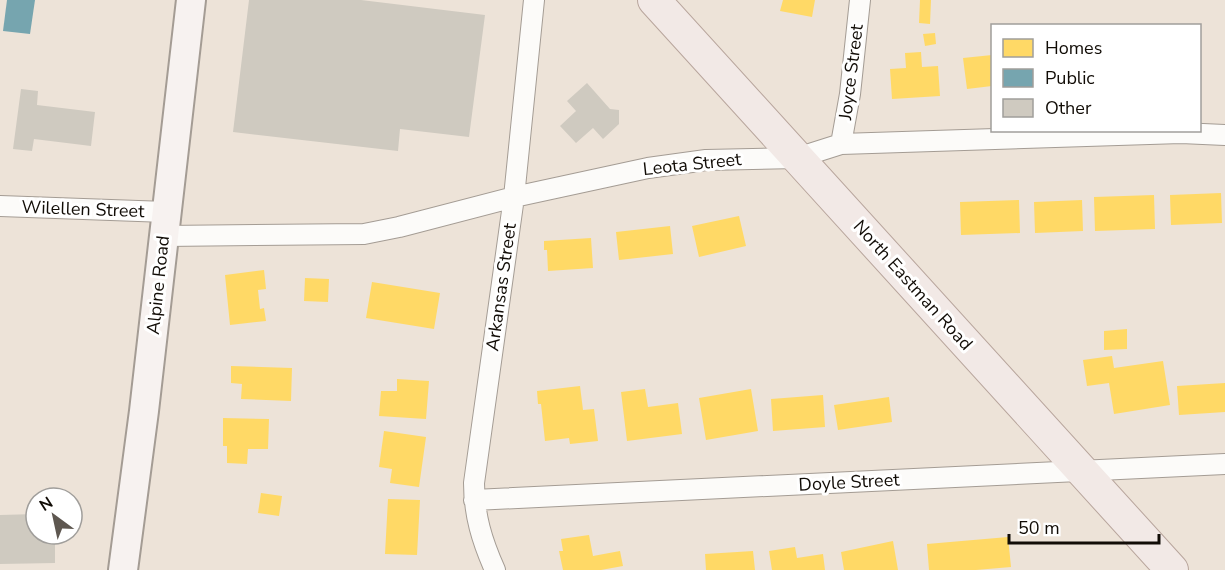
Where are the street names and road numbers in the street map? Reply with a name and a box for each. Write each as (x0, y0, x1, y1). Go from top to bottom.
street label: Joyce Street (833, 22, 869, 122)
street label: Leota Street (642, 147, 743, 181)
street label: Wilellen Street (21, 195, 146, 223)
street label: North Eastman Road (848, 215, 978, 355)
street label: Arkansas Street (480, 221, 522, 352)
street label: Alpine Road (141, 234, 175, 336)
street label: Doyle Street (798, 467, 901, 497)

